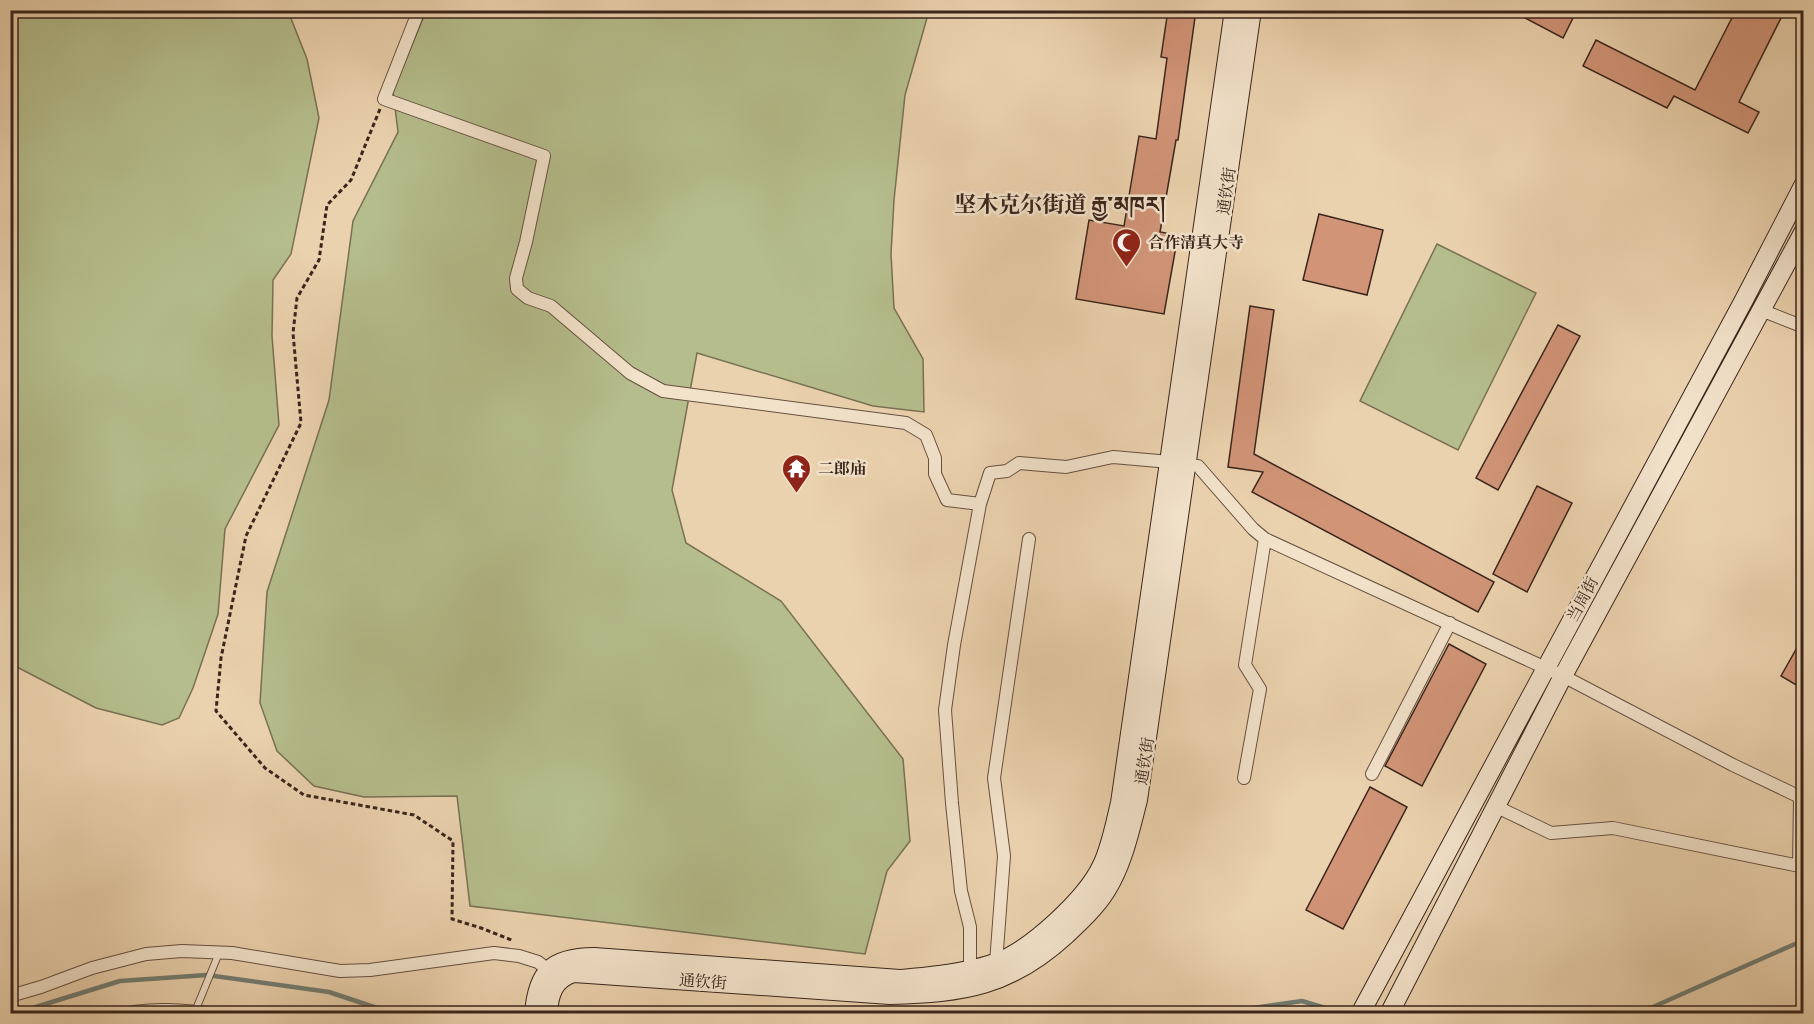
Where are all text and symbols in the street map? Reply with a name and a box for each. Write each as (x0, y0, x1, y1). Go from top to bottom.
street label: 通钦街 (1214, 166, 1239, 216)
district label: 坚木克尔街道 རྒྱ་མཁར། (954, 192, 1166, 223)
mosque icon: 合作清真大寺 (1111, 226, 1143, 268)
place label: 合作清真大寺 (1148, 233, 1244, 252)
temple icon: 二郎庙 (781, 452, 813, 494)
place label: 二郎庙 (818, 459, 866, 478)
street label: 当周街 (1563, 574, 1602, 625)
street label: 通钦街 (1131, 736, 1158, 786)
street label: 通钦街 (678, 970, 728, 993)

